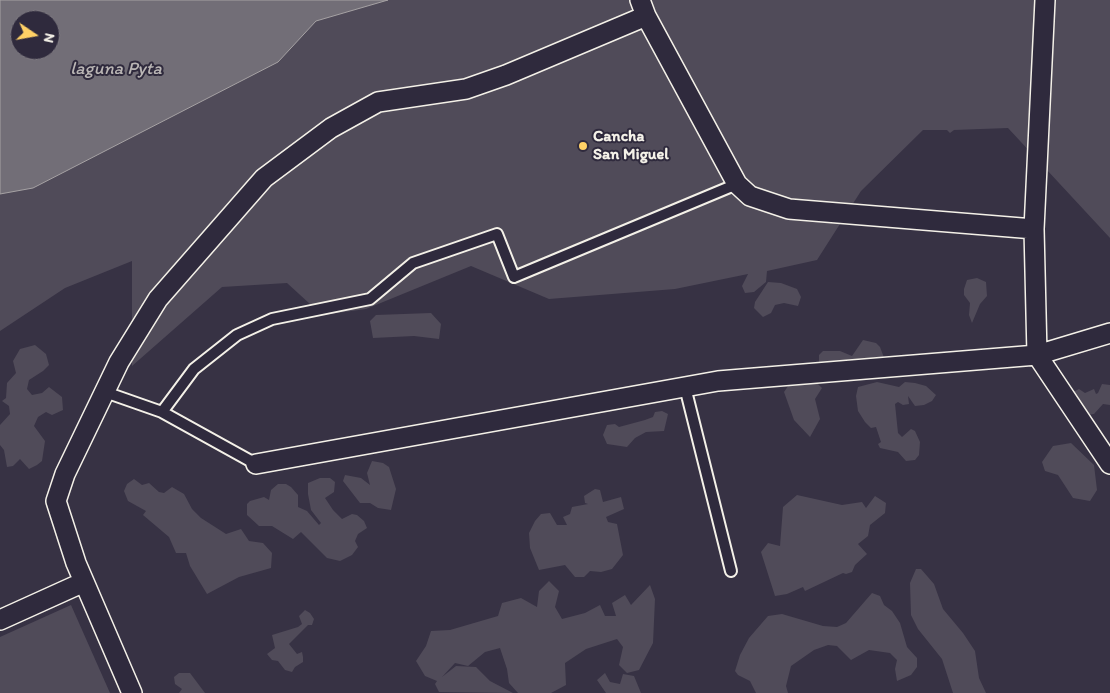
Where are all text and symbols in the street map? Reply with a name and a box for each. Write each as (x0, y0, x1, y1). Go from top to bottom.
north arrow (10, 10, 60, 60)
text: N (40, 32, 58, 44)
water label: laguna Pyta (70, 58, 162, 80)
place label: Cancha San Miguel (593, 127, 669, 165)
marker: Cancha San Miguel (577, 140, 589, 152)

